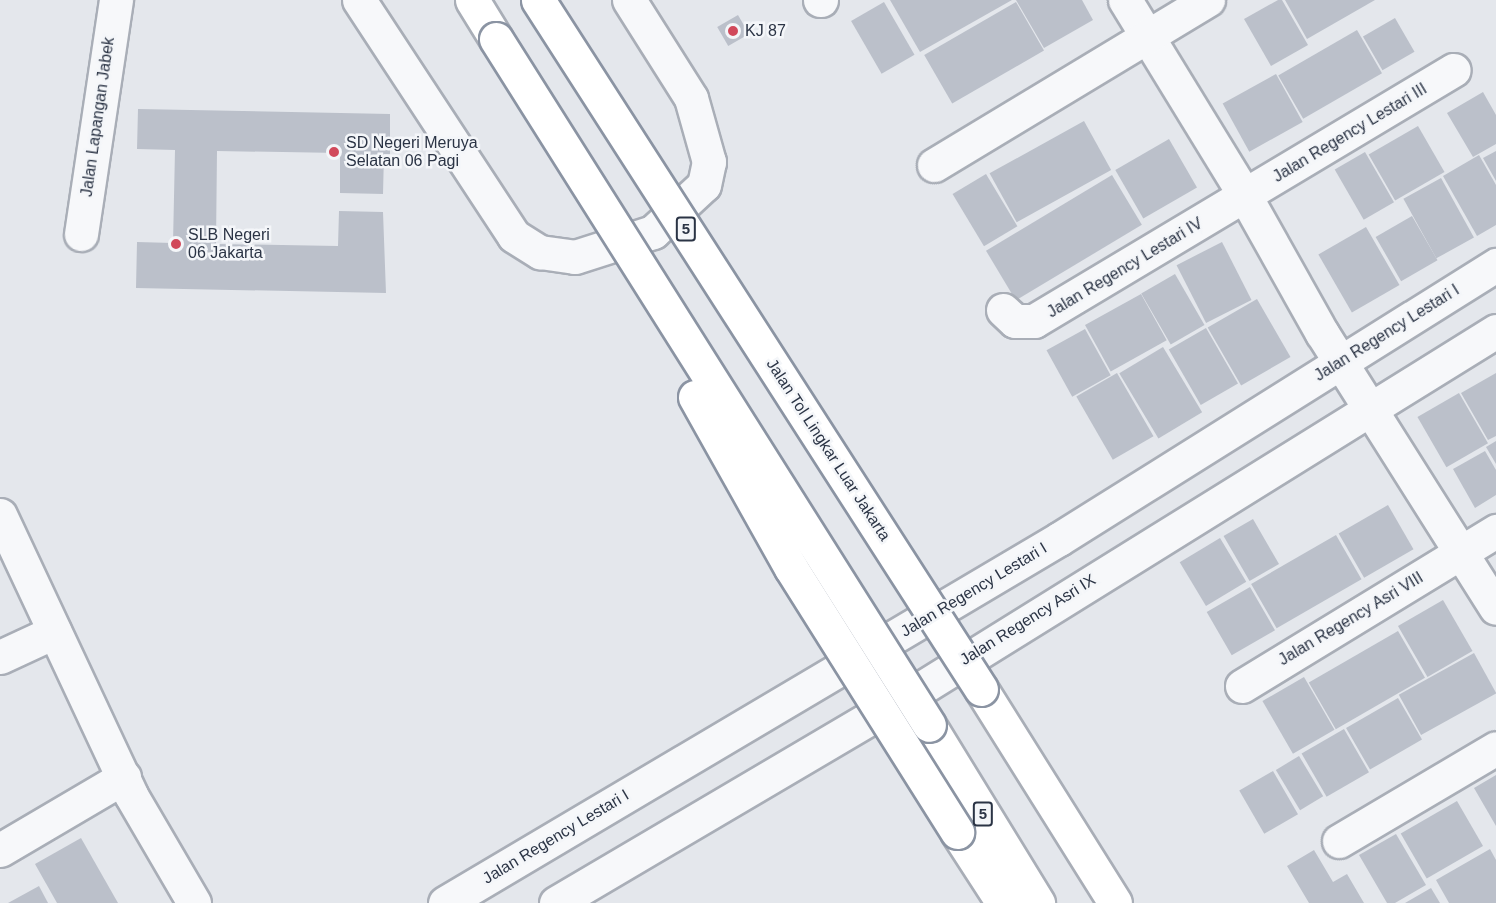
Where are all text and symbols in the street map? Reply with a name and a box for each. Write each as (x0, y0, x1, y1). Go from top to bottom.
place label: KJ 87 (745, 21, 786, 41)
marker: KJ 87 (726, 24, 740, 38)
street label: Jalan Lapangan Jabek (77, 36, 119, 198)
street label: Jalan Regency Lestari III (1270, 79, 1430, 187)
place label: SD Negeri Meruya Selatan 06 Pagi (346, 133, 478, 171)
marker: SD Negeri Meruya Selatan 06 Pagi (327, 145, 341, 159)
street label: Jalan Regency Lestari IV (1044, 214, 1206, 322)
road number: 5 (676, 217, 696, 241)
place label: SLB Negeri 06 Jakarta (188, 225, 270, 263)
marker: SLB Negeri 06 Jakarta (169, 237, 183, 251)
street label: Jalan Regency Lestari I (1311, 281, 1463, 385)
street label: Jalan Tol Lingkar Luar Jakarta (762, 355, 894, 545)
street label: Jalan Regency Lestari I (897, 539, 1051, 641)
street label: Jalan Regency Asri VIII (1275, 568, 1427, 670)
street label: Jalan Regency Asri IX (956, 570, 1100, 670)
street label: Jalan Regency Lestari I (479, 786, 633, 888)
road number: 5 (972, 802, 994, 826)

